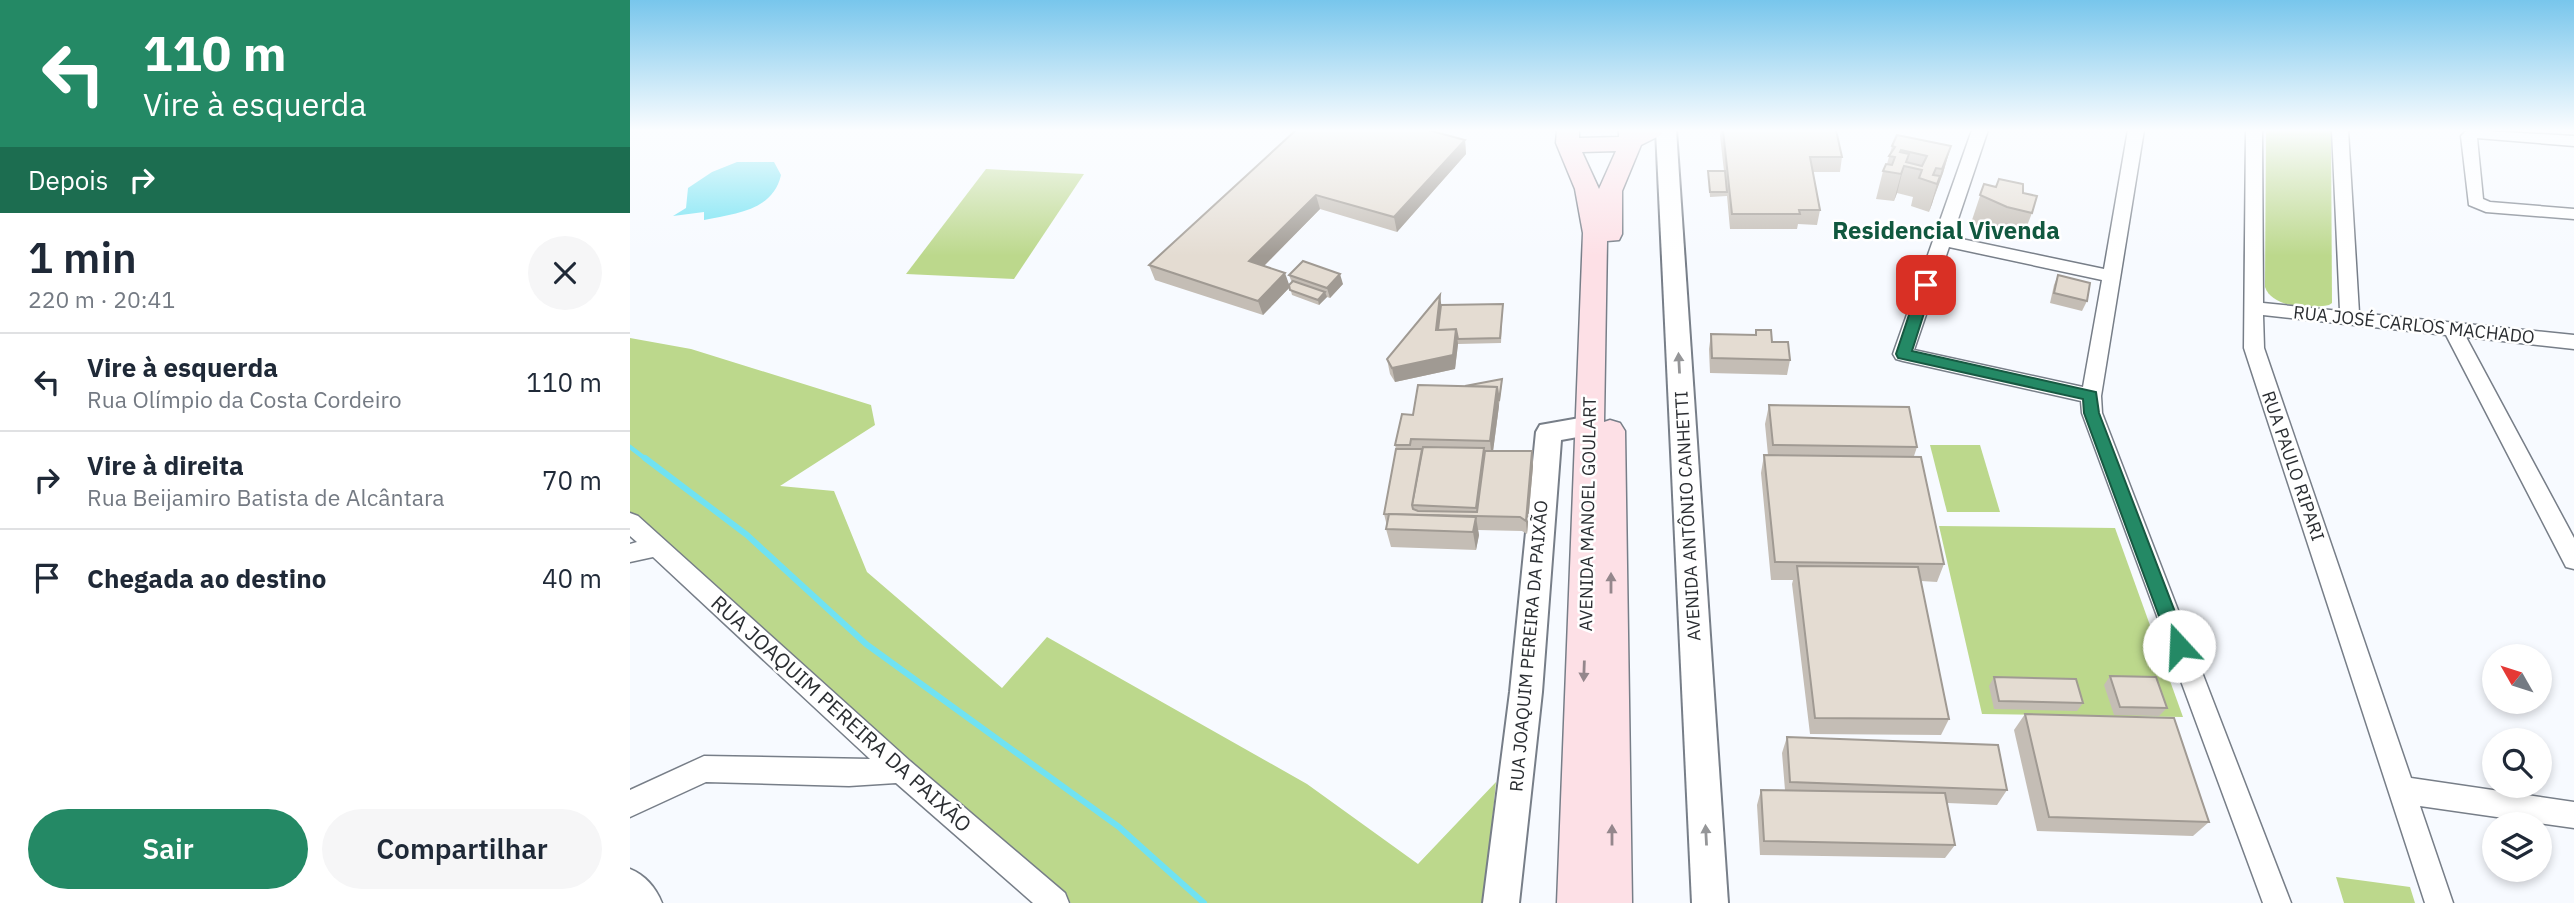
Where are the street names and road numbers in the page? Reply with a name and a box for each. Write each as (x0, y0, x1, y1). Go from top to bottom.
street label: RUA JOSÉ CARLOS MACHADO (2292, 300, 2536, 349)
street label: RUA PAULO RIPARI (2257, 388, 2330, 544)
street label: AVENIDA ANTÔNIO CANHETTI (1669, 390, 1706, 642)
street label: AVENIDA MANOEL GOULART (1574, 396, 1601, 632)
street label: RUA JOAQUIM PEREIRA DA PAIXÃO (1504, 499, 1553, 793)
street label: RUA JOAQUIM PEREIRA DA PAIXÃO (705, 589, 978, 838)

